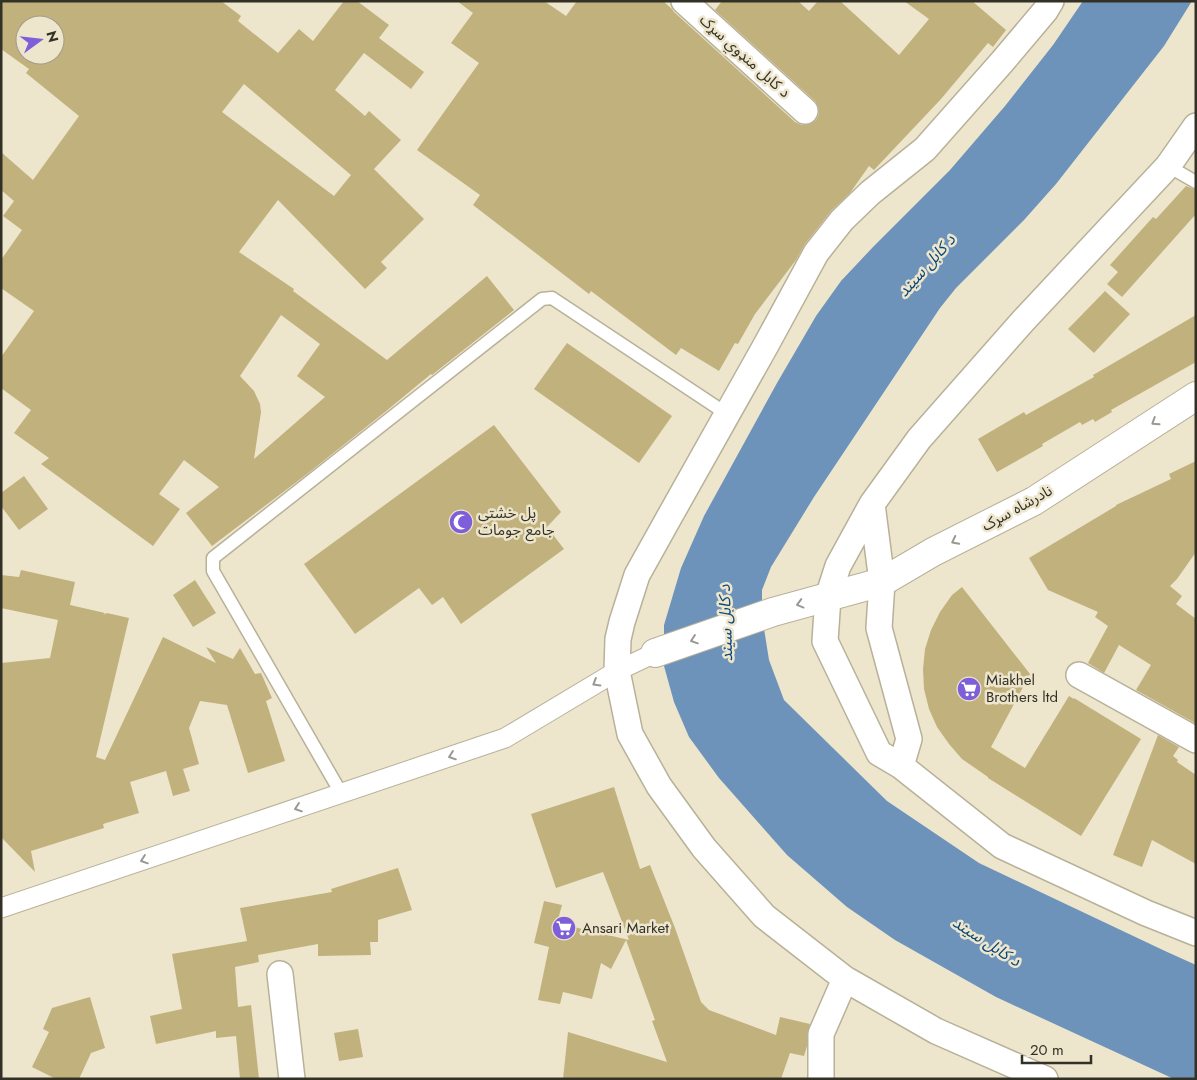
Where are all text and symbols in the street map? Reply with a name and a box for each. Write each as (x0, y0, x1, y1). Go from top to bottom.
street label: د کابل منډوي سړک (694, 9, 795, 103)
north arrow (15, 15, 65, 65)
text: N (41, 29, 64, 45)
water label: د کابل سيند (892, 229, 961, 302)
one-way arrow (1151, 416, 1160, 426)
street label: نادرشاه سړک (978, 480, 1056, 536)
place label: پل خشتی جامع جومات (478, 502, 555, 542)
mosque icon: پل خشتی جامع جومات (448, 509, 474, 535)
one-way arrow (951, 535, 960, 545)
water label: د کابل سيند (713, 584, 738, 662)
one-way arrow (797, 599, 805, 609)
one-way arrow (690, 634, 698, 644)
place label: Miakhel Brothers ltd (986, 669, 1058, 708)
supermarket icon: Miakhel Brothers ltd (956, 676, 982, 702)
one-way arrow (593, 677, 602, 687)
one-way arrow (448, 750, 457, 760)
one-way arrow (294, 802, 303, 812)
one-way arrow (140, 854, 149, 864)
water label: د کابل سيند (948, 911, 1026, 972)
supermarket icon: Ansari Market (551, 915, 577, 941)
place label: Ansari Market (582, 917, 669, 939)
scale bar (1022, 1032, 1091, 1064)
text: 20 m (1030, 1039, 1064, 1061)

